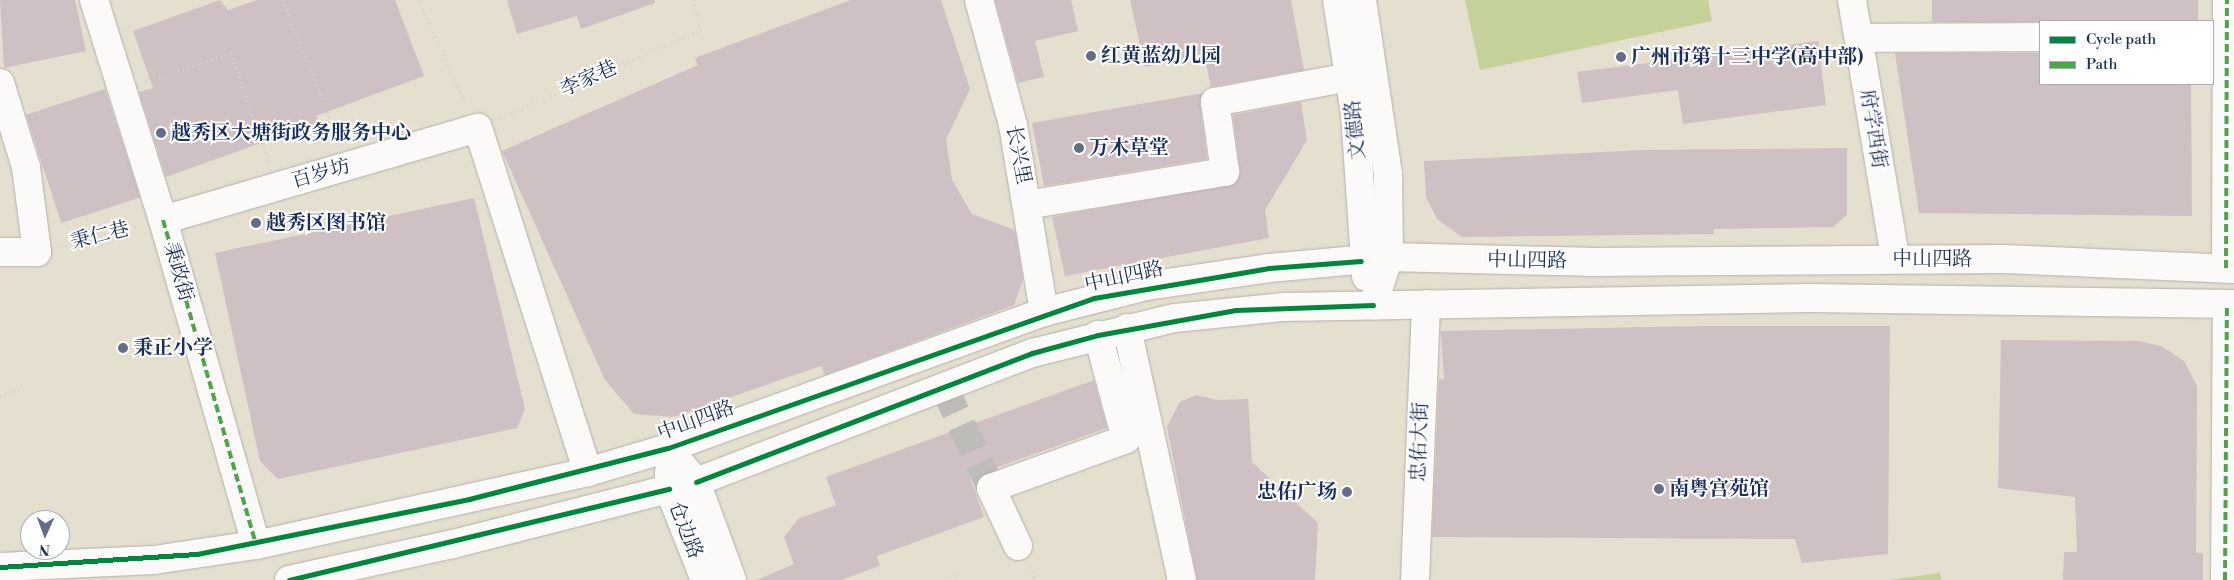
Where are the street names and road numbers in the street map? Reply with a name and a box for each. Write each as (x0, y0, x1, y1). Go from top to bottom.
street label: 李家巷 (557, 56, 621, 102)
street label: 府学西街 (1855, 88, 1891, 170)
street label: 文德路 (1341, 99, 1371, 161)
street label: 长兴里 (1000, 123, 1036, 187)
street label: 百岁坊 (289, 154, 353, 194)
street label: 秉仁巷 (68, 217, 132, 255)
street label: 秉政街 (158, 240, 198, 304)
street label: 中山四路 (1892, 247, 1972, 271)
street label: 中山四路 (1487, 248, 1567, 274)
street label: 中山四路 (1082, 257, 1166, 297)
street label: 中山四路 (654, 396, 738, 446)
street label: 忠佑大街 (1407, 402, 1433, 482)
street label: 仓边路 (663, 498, 707, 562)

